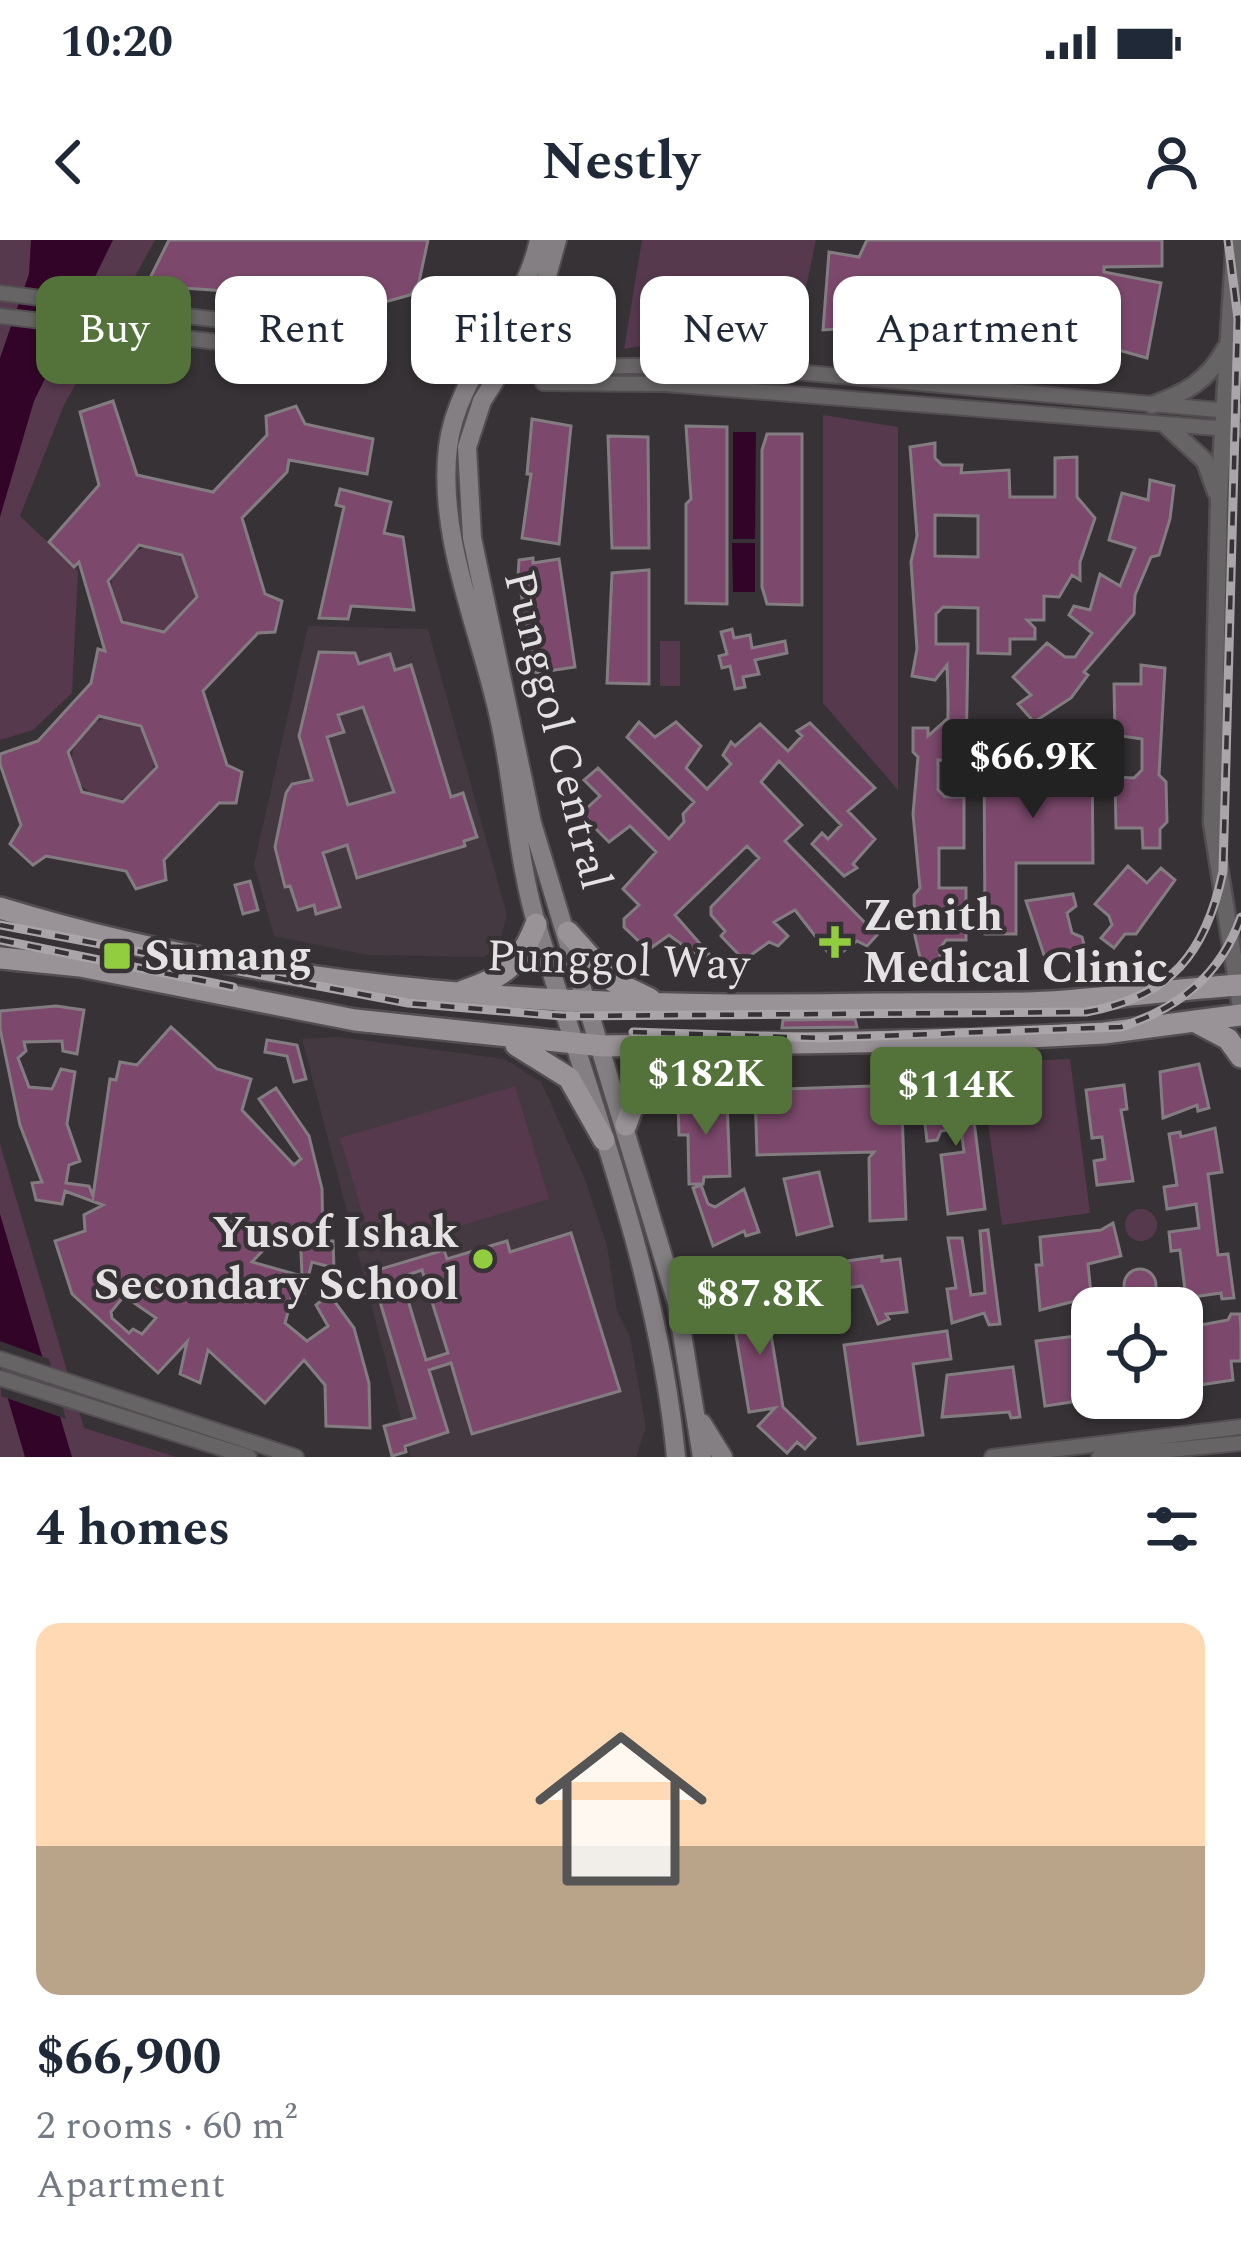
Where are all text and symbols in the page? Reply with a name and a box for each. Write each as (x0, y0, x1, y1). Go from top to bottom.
text: 10:20 (60, 8, 173, 77)
text: Nestly (541, 121, 700, 203)
icon: back (36, 129, 102, 195)
icon: person (1139, 129, 1205, 195)
chip: Buy (36, 276, 191, 384)
chip: Rent (215, 276, 387, 384)
chip: Filters (411, 276, 616, 384)
chip: New (640, 276, 809, 384)
chip: Apartment (833, 276, 1121, 384)
street label: Punggol Central (484, 563, 630, 897)
pin: $66.9K (935, 719, 1131, 821)
text: $66.9K (969, 728, 1097, 787)
place label: Zenith Medical Clinic (862, 882, 1168, 1003)
place label: Sumang (144, 922, 312, 991)
street label: Punggol Way (485, 922, 752, 1000)
marker: Zenith Medical Clinic (819, 926, 851, 958)
marker: Sumang (101, 940, 133, 972)
pin: $182K (622, 1036, 790, 1138)
text: $182K (647, 1045, 765, 1104)
pin: $114K (872, 1047, 1040, 1149)
text: $114K (897, 1056, 1015, 1115)
place label: Yusof Ishak Secondary School (94, 1199, 459, 1320)
marker: Yusof Ishak Secondary School (470, 1246, 496, 1272)
pin: $87.8K (662, 1256, 858, 1358)
text: $87.8K (696, 1265, 824, 1324)
map controls (1071, 1287, 1203, 1419)
button: locate (1071, 1287, 1203, 1419)
text: 4 homes (36, 1490, 230, 1568)
icon: filters (1139, 1496, 1205, 1562)
icon: home (513, 1701, 729, 1917)
text: $66,900 (36, 2019, 221, 2097)
text: 2 rooms · 60 m² (36, 2097, 297, 2156)
text: Apartment (36, 2156, 225, 2215)

